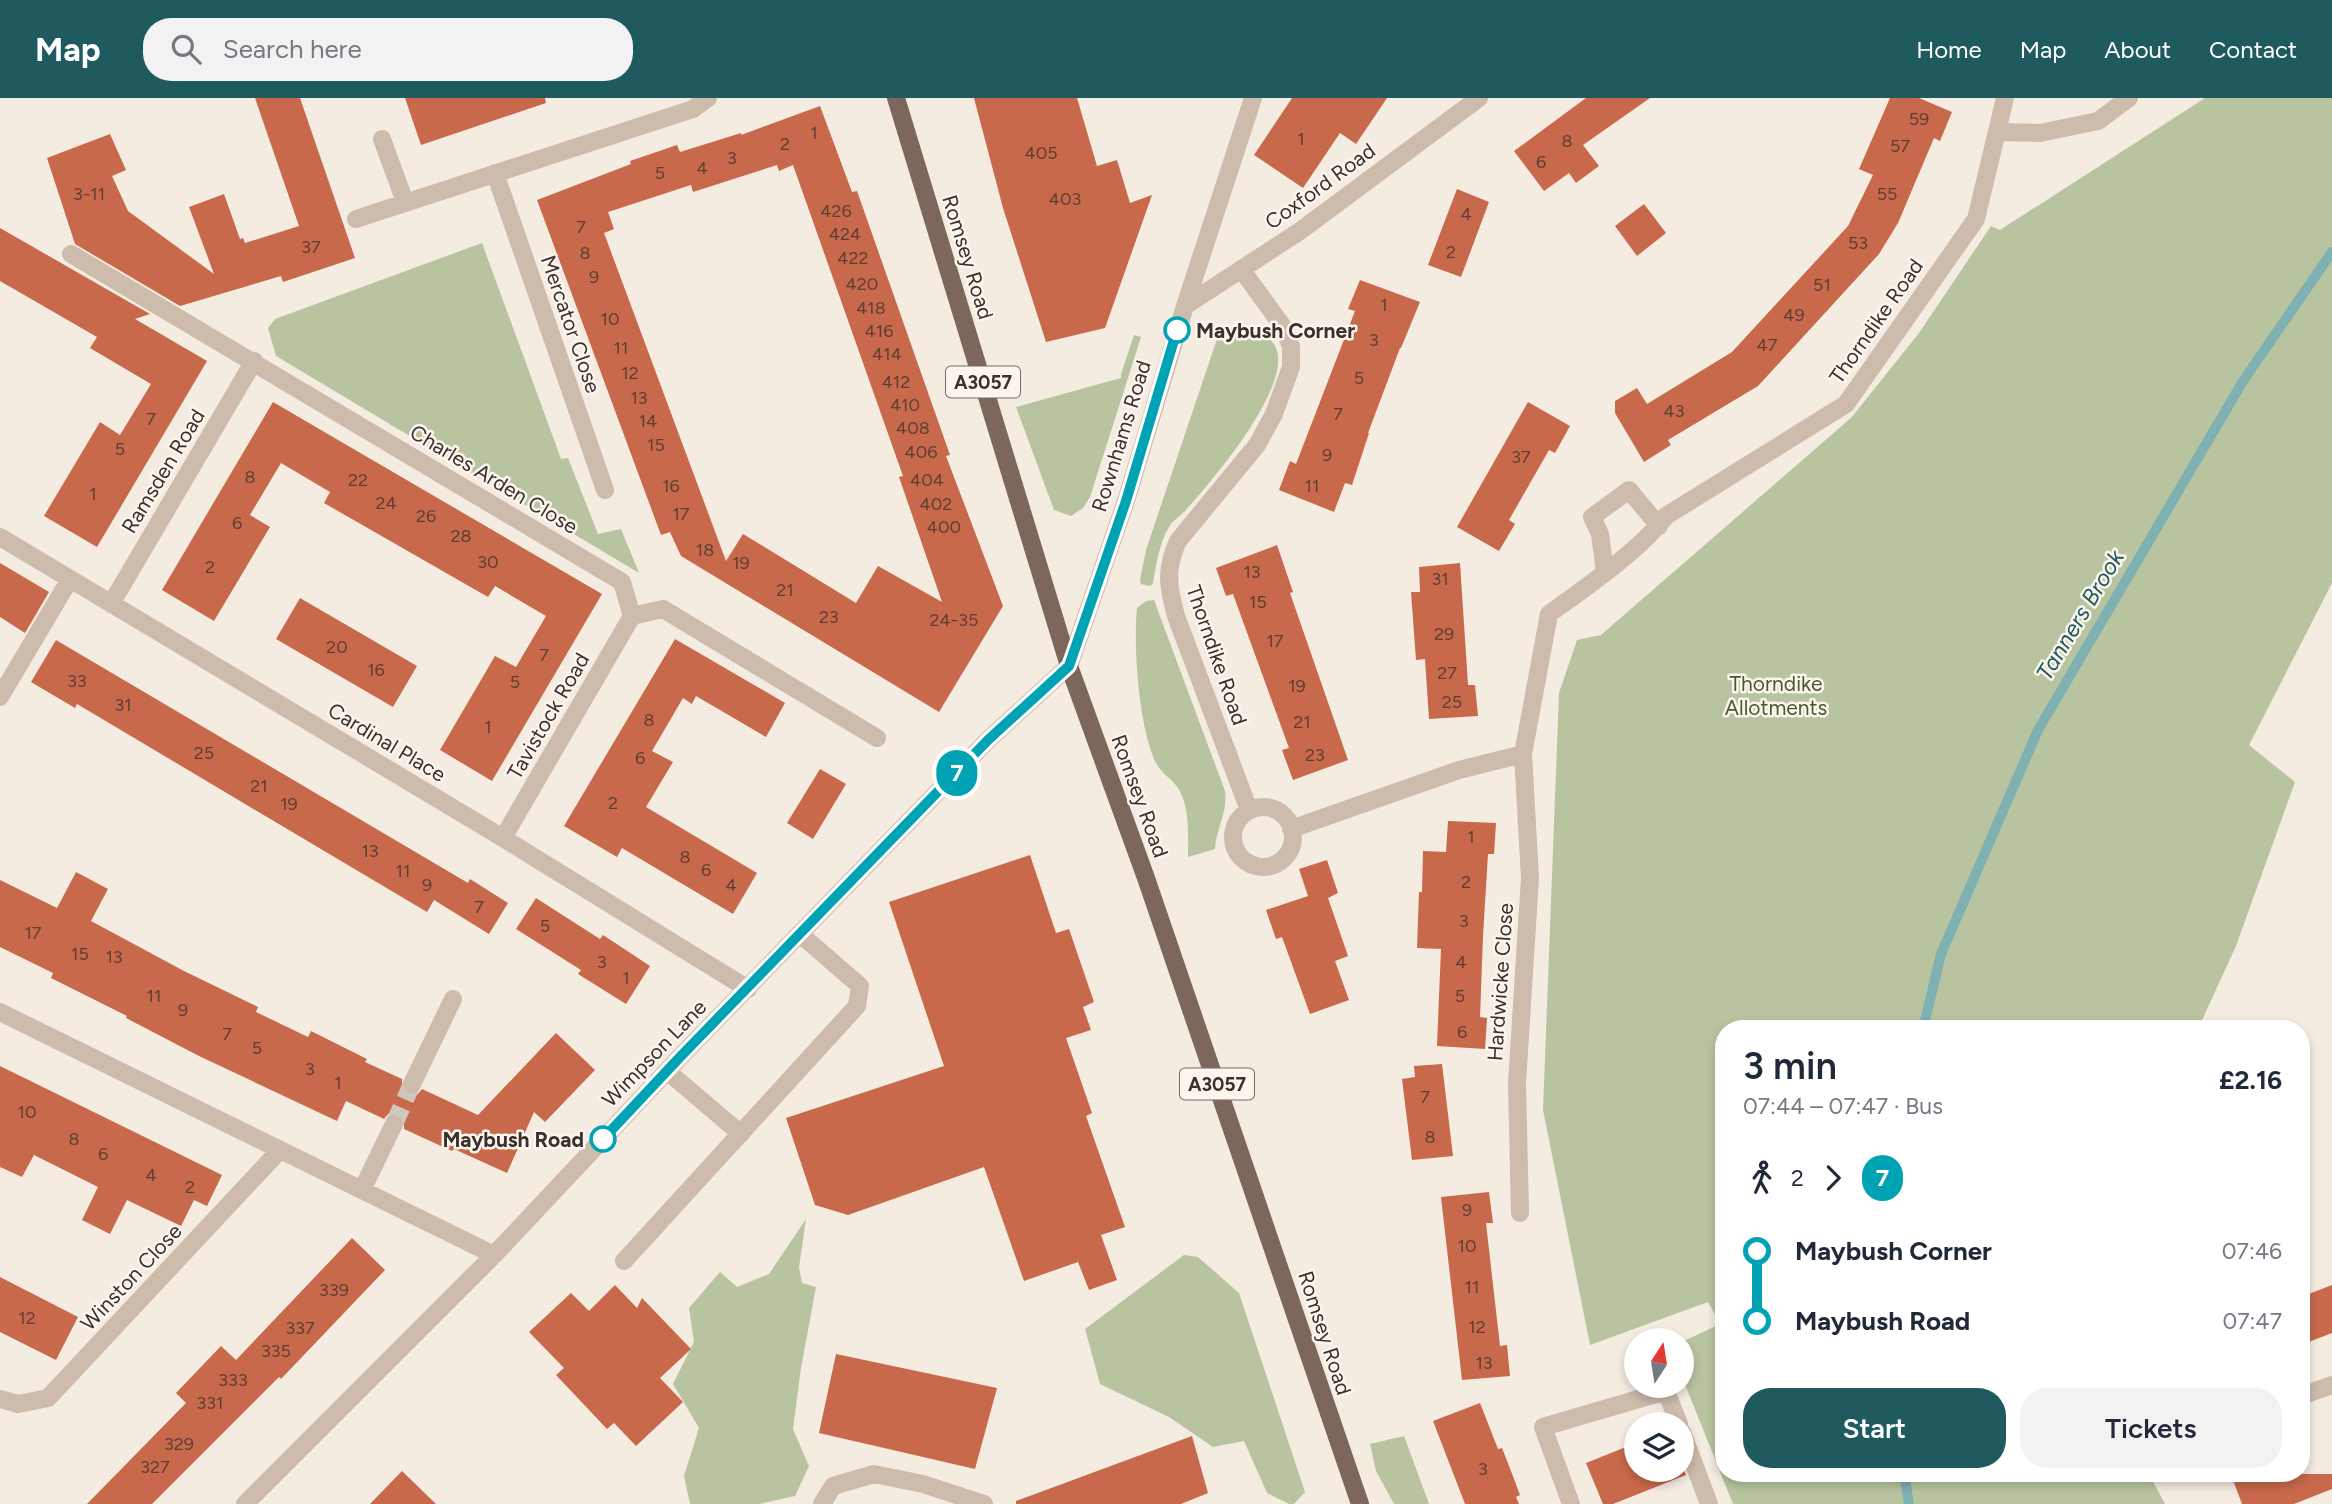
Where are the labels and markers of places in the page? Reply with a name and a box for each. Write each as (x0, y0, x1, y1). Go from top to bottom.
marker: Maybush Corner (1164, 317, 1190, 343)
place label: Maybush Corner (1196, 318, 1355, 343)
marker: Maybush Road (590, 1126, 616, 1152)
place label: Maybush Road (442, 1127, 584, 1152)

